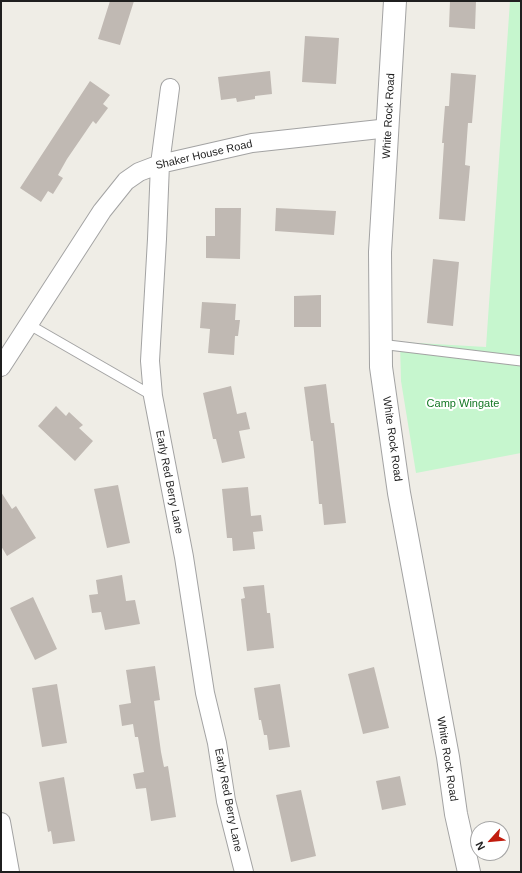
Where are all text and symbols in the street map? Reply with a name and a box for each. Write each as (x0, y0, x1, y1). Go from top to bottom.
street label: White Rock Road (380, 73, 398, 159)
street label: Shaker House Road (154, 137, 254, 173)
street label: White Rock Road (380, 396, 404, 482)
park label: Camp Wingate (427, 397, 499, 411)
street label: Early Red Berry Lane (152, 429, 186, 535)
street label: White Rock Road (434, 716, 460, 802)
street label: Early Red Berry Lane (211, 747, 245, 853)
north arrow (470, 821, 510, 861)
text: N (473, 840, 487, 852)

